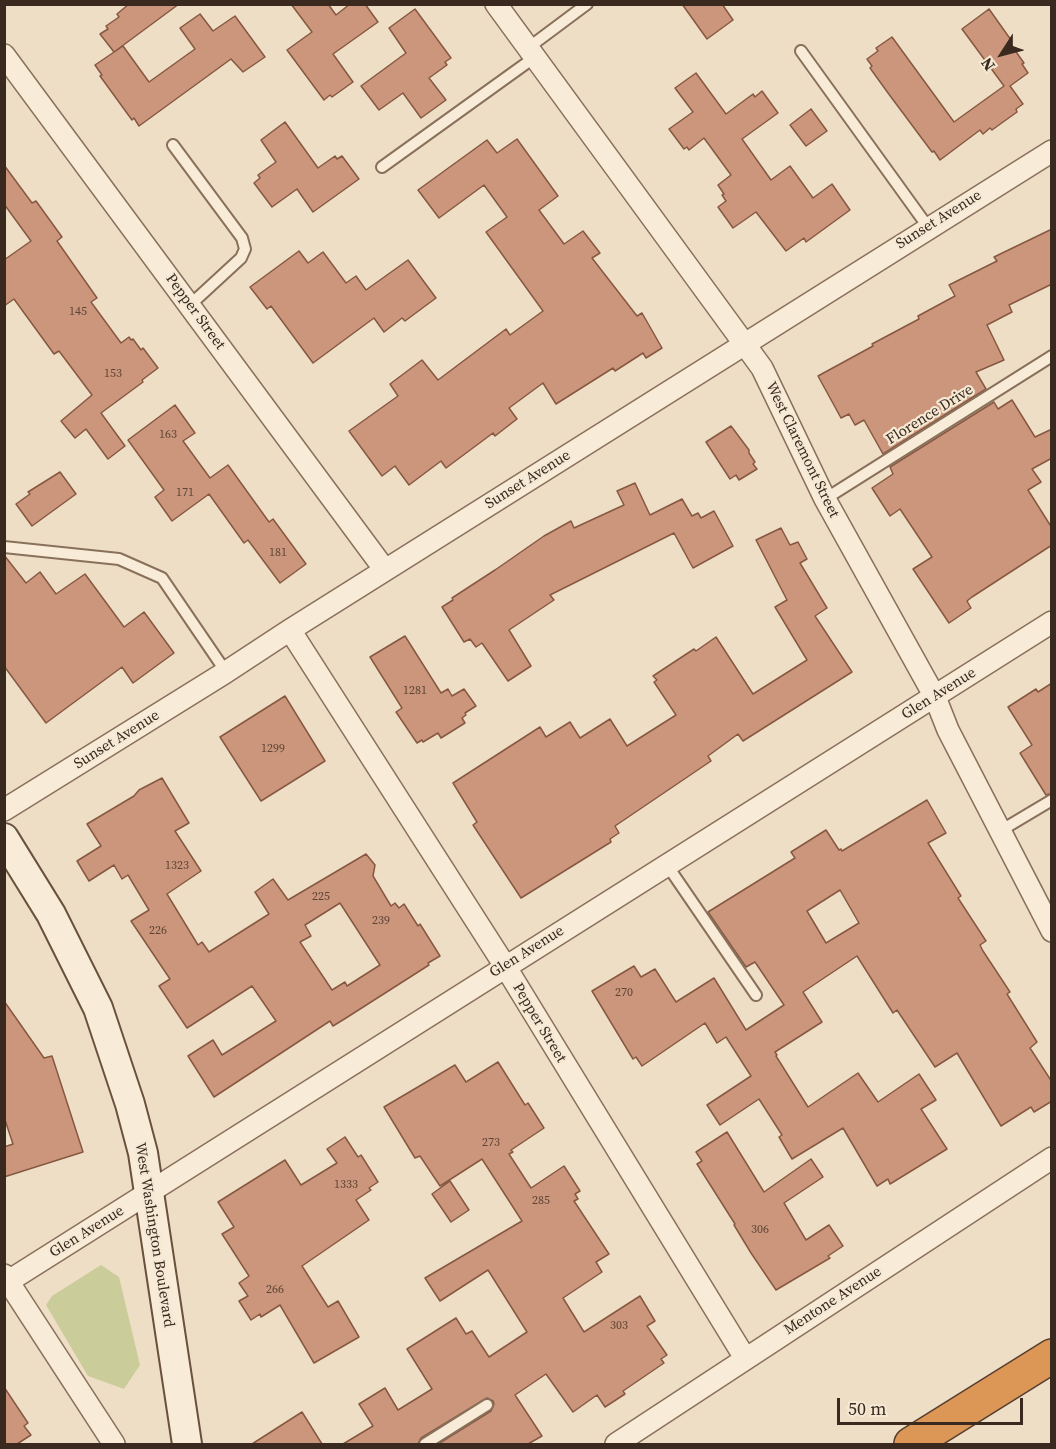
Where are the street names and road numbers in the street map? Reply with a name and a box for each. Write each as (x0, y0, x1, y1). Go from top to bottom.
street label: Sunset Avenue (893, 187, 985, 253)
street label: Pepper Street (161, 270, 229, 354)
street label: West Claremont Street (761, 379, 843, 521)
street label: Florence Drive (883, 381, 977, 449)
street label: Sunset Avenue (482, 447, 574, 513)
street label: Glen Avenue (899, 664, 979, 724)
street label: Sunset Avenue (71, 707, 163, 773)
street label: Glen Avenue (487, 922, 567, 982)
street label: Pepper Street (508, 980, 570, 1066)
street label: West Washington Boulevard (130, 1141, 178, 1329)
street label: Glen Avenue (47, 1202, 127, 1262)
street label: Mentone Avenue (781, 1263, 885, 1339)

